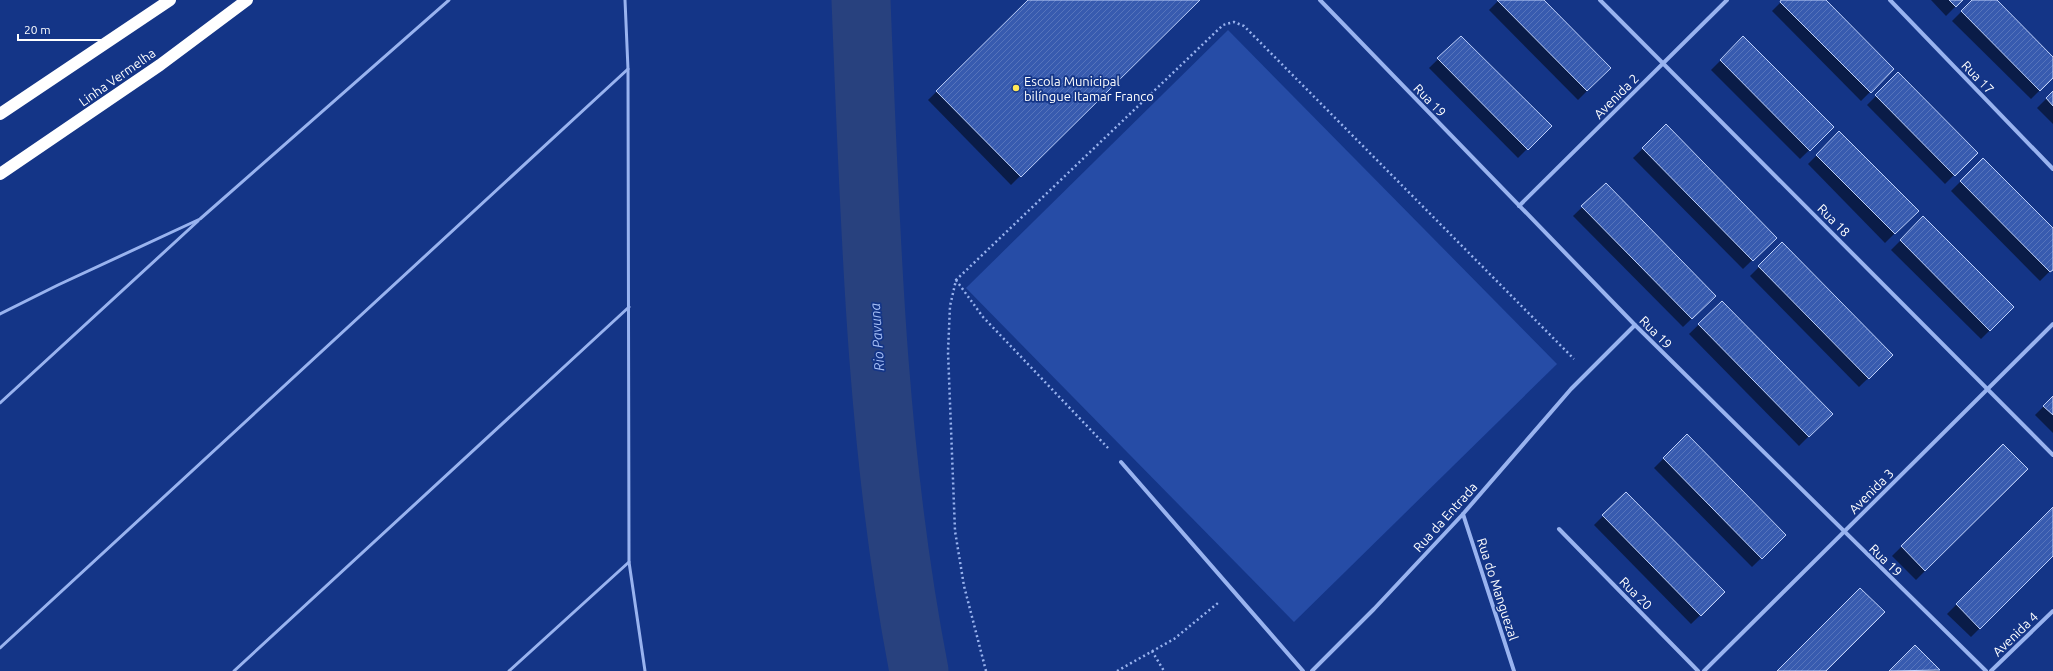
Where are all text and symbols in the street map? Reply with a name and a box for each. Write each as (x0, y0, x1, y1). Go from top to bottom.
scale bar (18, 16, 117, 42)
text: 20 m (24, 23, 51, 36)
street label: Linha Vermelha (76, 45, 158, 109)
street label: Rua 17 (1959, 58, 1997, 96)
street label: Avenida 2 (1591, 71, 1641, 121)
place label: Escola Municipal bilíngue Itamar Franco (1024, 74, 1154, 103)
street label: Rua 19 (1411, 81, 1449, 119)
marker: Escola Municipal bilíngue Itamar Franco (1011, 83, 1021, 93)
street label: Rua 18 (1815, 201, 1853, 239)
water label: Rio Pavuna (867, 302, 887, 372)
street label: Rua 19 (1637, 313, 1675, 351)
street label: Avenida 3 (1846, 466, 1896, 516)
street label: Rua da Entrada (1410, 480, 1480, 554)
street label: Rua do Manguezal (1475, 536, 1521, 643)
street label: Rua 19 (1867, 541, 1905, 579)
street label: Rua 20 (1617, 574, 1655, 612)
street label: Avenida 4 (1990, 609, 2040, 659)

